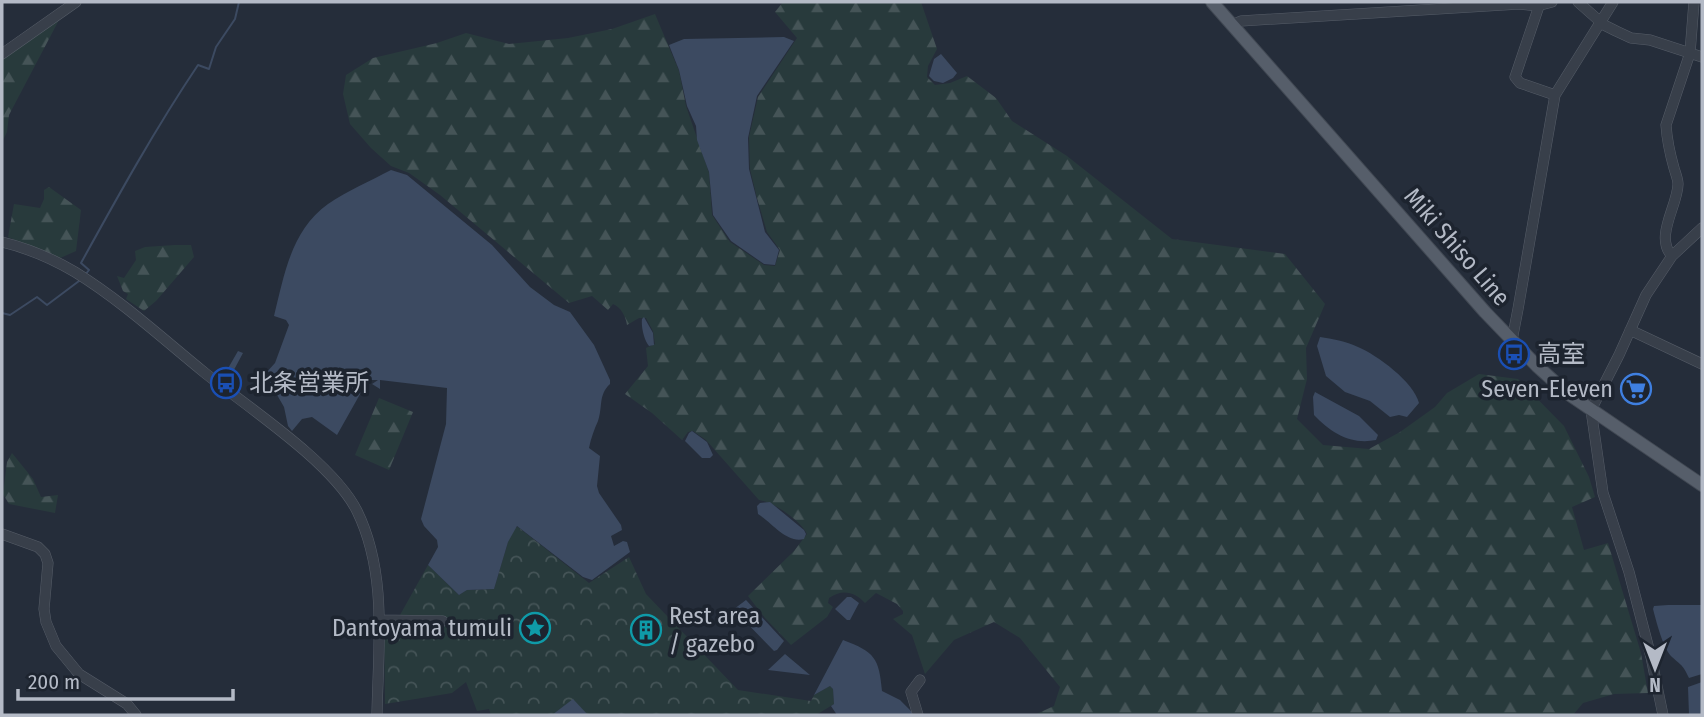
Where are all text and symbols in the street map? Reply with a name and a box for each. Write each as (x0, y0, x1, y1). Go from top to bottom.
street label: Miki Shiso Line (1398, 183, 1516, 311)
bus stop icon: 高室 (1497, 337, 1531, 371)
place label: 高室 (1537, 340, 1585, 368)
bus stop icon: 北条営業所 (209, 366, 243, 400)
place label: 北条営業所 (249, 369, 369, 397)
supermarket icon: Seven-Eleven (1619, 372, 1653, 406)
place label: Seven-Eleven (1481, 375, 1613, 403)
place label: Rest area / gazebo (669, 602, 760, 658)
place icon: Dantoyama tumuli (518, 611, 552, 645)
building icon: Rest area / gazebo (629, 613, 663, 647)
place label: Dantoyama tumuli (332, 614, 512, 642)
north arrow (1620, 633, 1690, 703)
scale bar (18, 658, 233, 702)
text: 200 m (28, 669, 80, 695)
text: N (1649, 673, 1661, 696)

